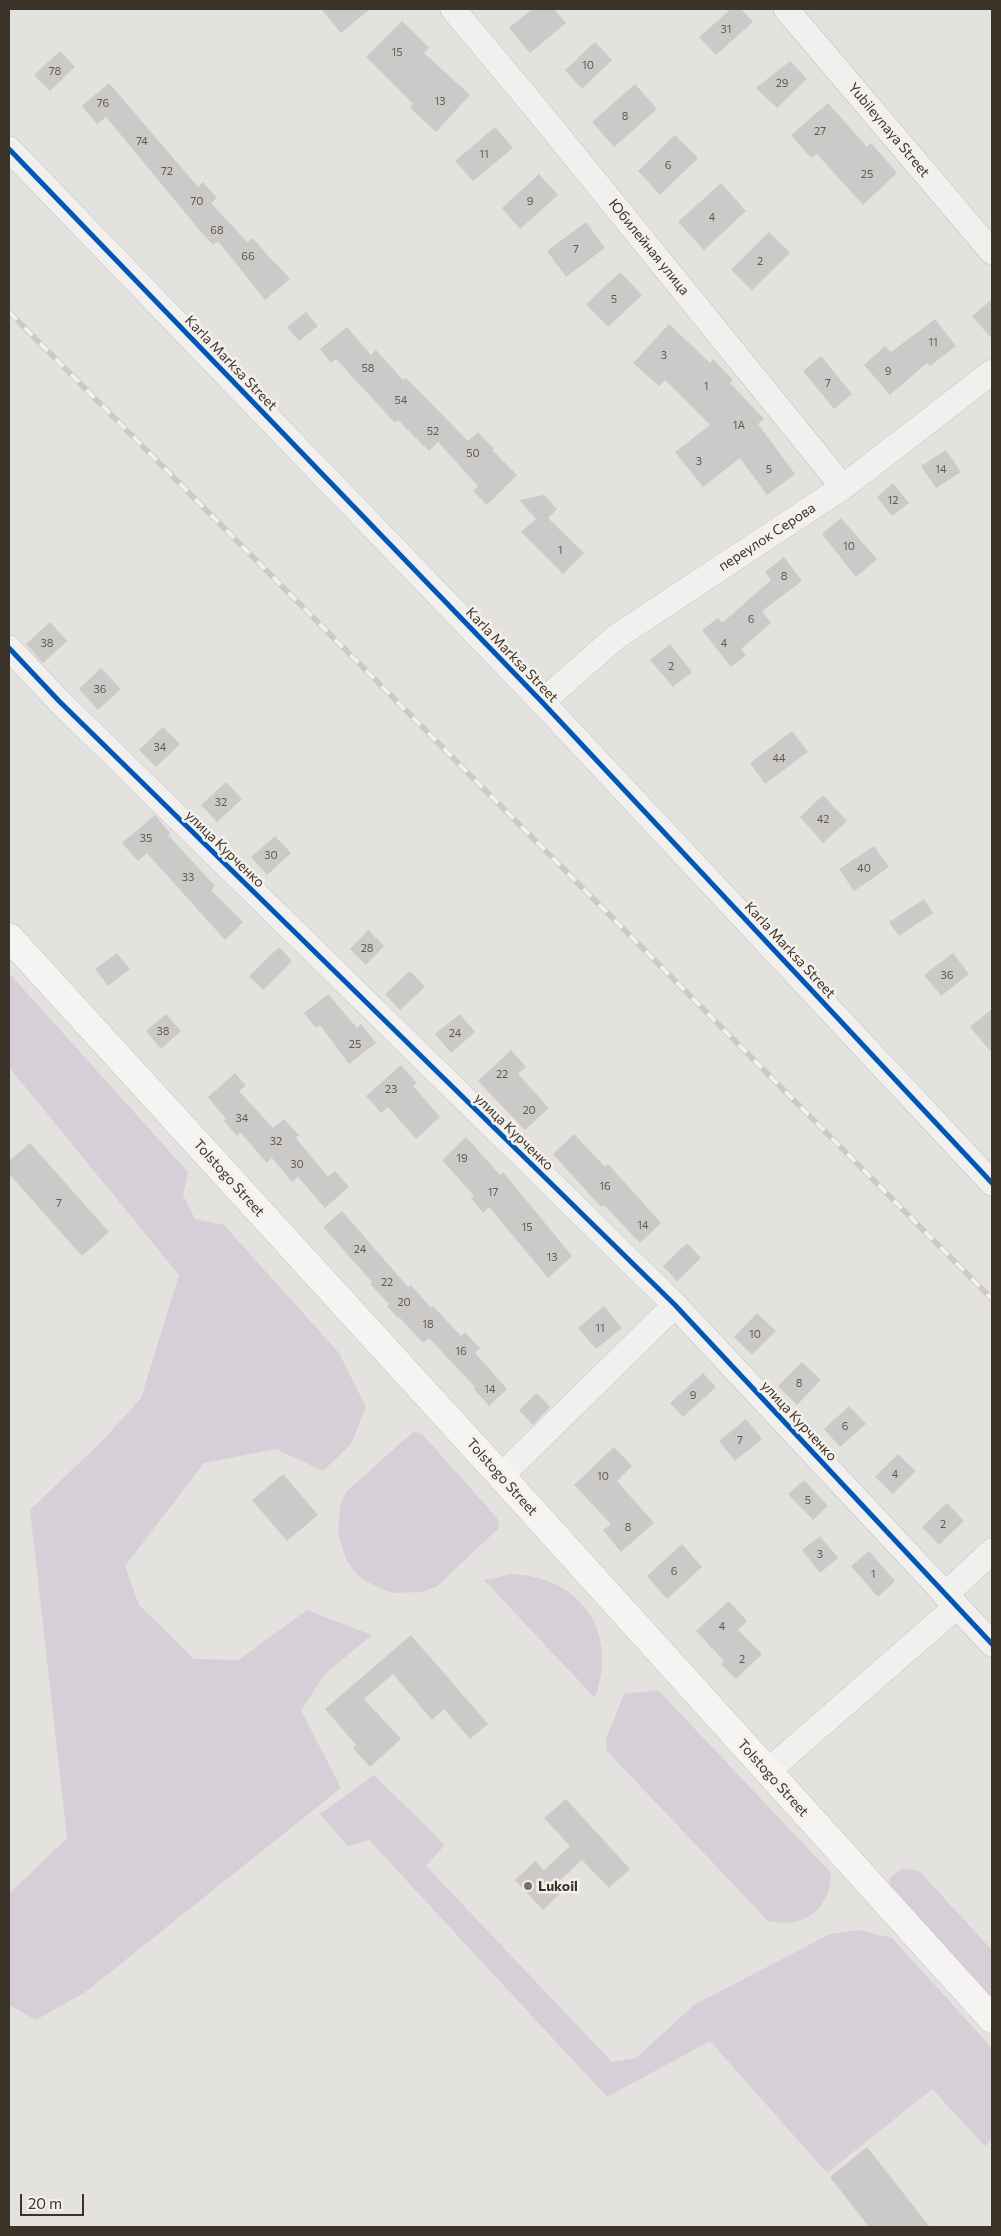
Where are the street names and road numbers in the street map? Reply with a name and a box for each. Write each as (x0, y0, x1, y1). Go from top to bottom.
street label: Yubileynaya Street (845, 79, 933, 181)
street label: Юбилейная улица (605, 196, 693, 298)
street label: Karla Marksa Street (181, 312, 281, 414)
street label: переулок Серова (715, 499, 819, 575)
street label: Karla Marksa Street (462, 604, 562, 706)
street label: улица Курченко (182, 807, 268, 891)
street label: Karla Marksa Street (741, 898, 839, 1002)
street label: улица Курченко (471, 1090, 557, 1174)
street label: Tolstogo Street (190, 1136, 268, 1220)
street label: улица Курченко (758, 1377, 840, 1465)
street label: Tolstogo Street (463, 1435, 541, 1519)
street label: Tolstogo Street (734, 1736, 812, 1820)

